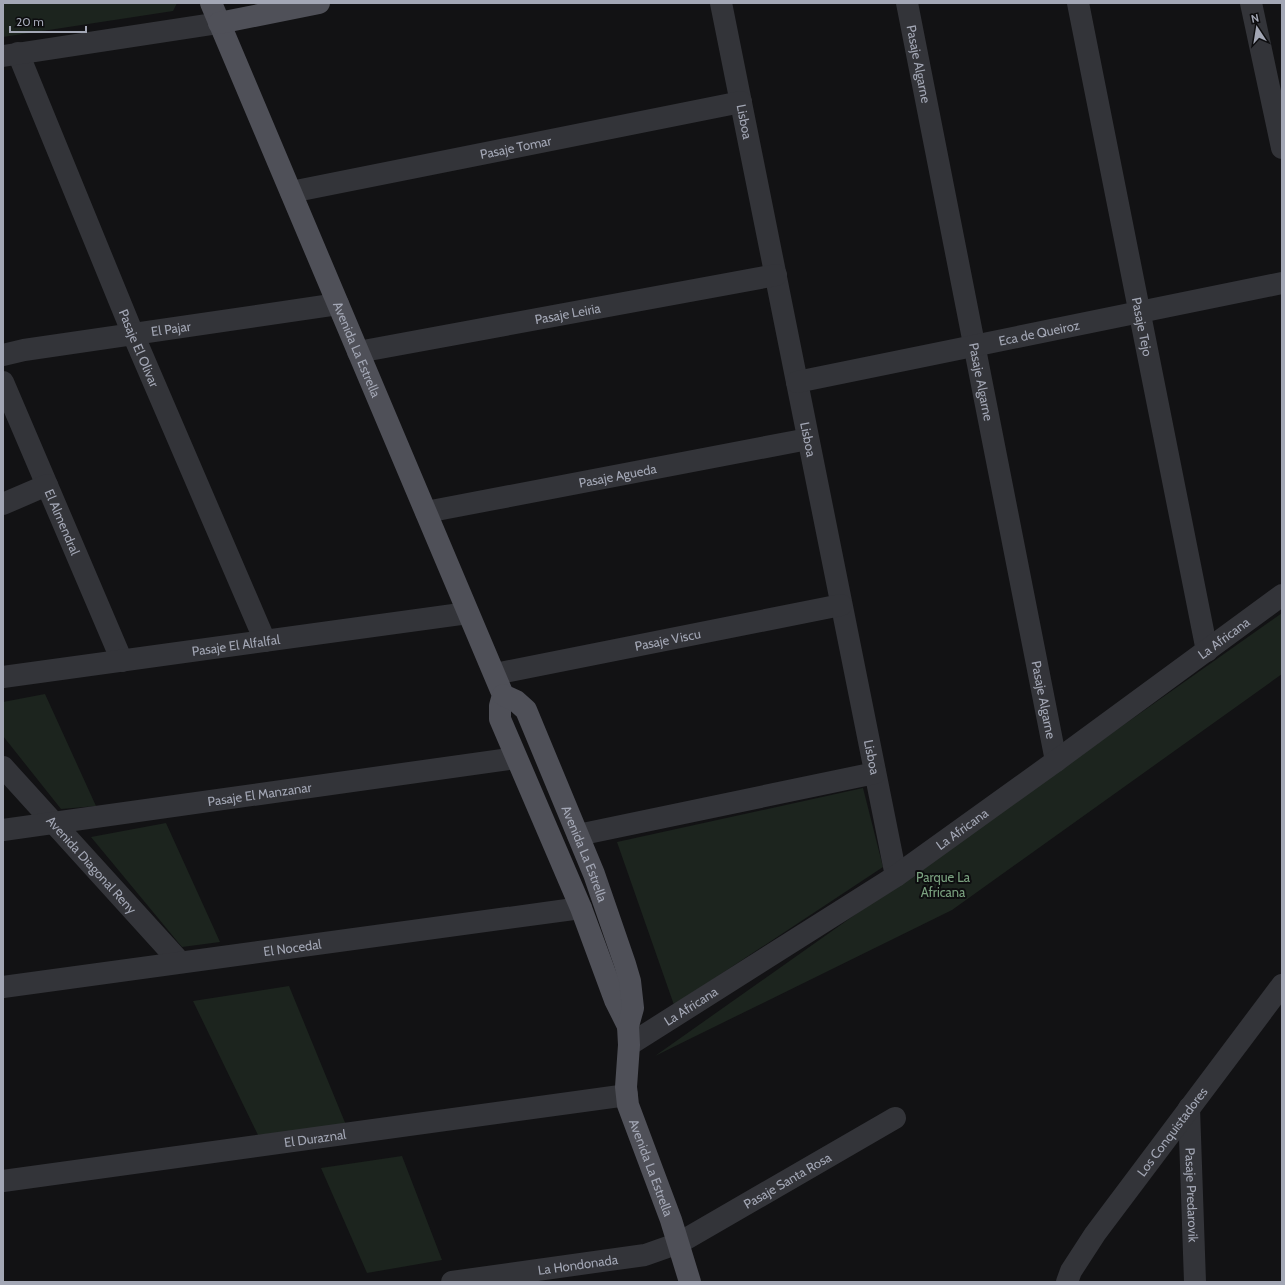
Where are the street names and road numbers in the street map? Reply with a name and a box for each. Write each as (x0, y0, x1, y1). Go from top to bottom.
street label: Pasaje Algarne (903, 23, 935, 105)
street label: Lisboa (733, 103, 756, 141)
street label: Pasaje Tomar (479, 132, 553, 162)
street label: Pasaje Tejo (1129, 296, 1156, 358)
street label: Avenida La Estrella (330, 299, 385, 400)
street label: Pasaje Leiria (533, 299, 602, 327)
street label: Pasaje El Olivar (116, 307, 163, 390)
street label: Eca de Queiroz (997, 317, 1081, 349)
street label: El Pajar (150, 318, 193, 339)
street label: Pasaje Algarne (966, 341, 997, 423)
street label: Lisboa (797, 420, 820, 459)
street label: Pasaje Agueda (577, 460, 658, 491)
street label: El Almendral (42, 486, 84, 557)
street label: La Africana (1195, 613, 1253, 662)
street label: Pasaje Viscu (633, 625, 702, 654)
street label: Pasaje El Alfalfal (191, 631, 281, 659)
street label: Pasaje Algarne (1028, 659, 1060, 740)
street label: Lisboa (861, 738, 884, 777)
street label: Pasaje El Manzanar (206, 779, 313, 809)
street label: Avenida La Estrella (558, 803, 611, 905)
street label: La Africana (933, 804, 992, 853)
street label: Avenida Diagonal Reny (43, 813, 140, 917)
street label: El Nocedal (262, 936, 322, 959)
street label: La Africana (661, 983, 721, 1029)
street label: Los Conquistadores (1133, 1083, 1211, 1179)
street label: Avenida La Estrella (626, 1117, 677, 1219)
street label: El Duraznal (283, 1126, 347, 1150)
street label: Pasaje Predarovik (1182, 1147, 1202, 1243)
street label: Pasaje Santa Rosa (741, 1148, 835, 1212)
street label: La Hondonada (537, 1251, 619, 1278)

